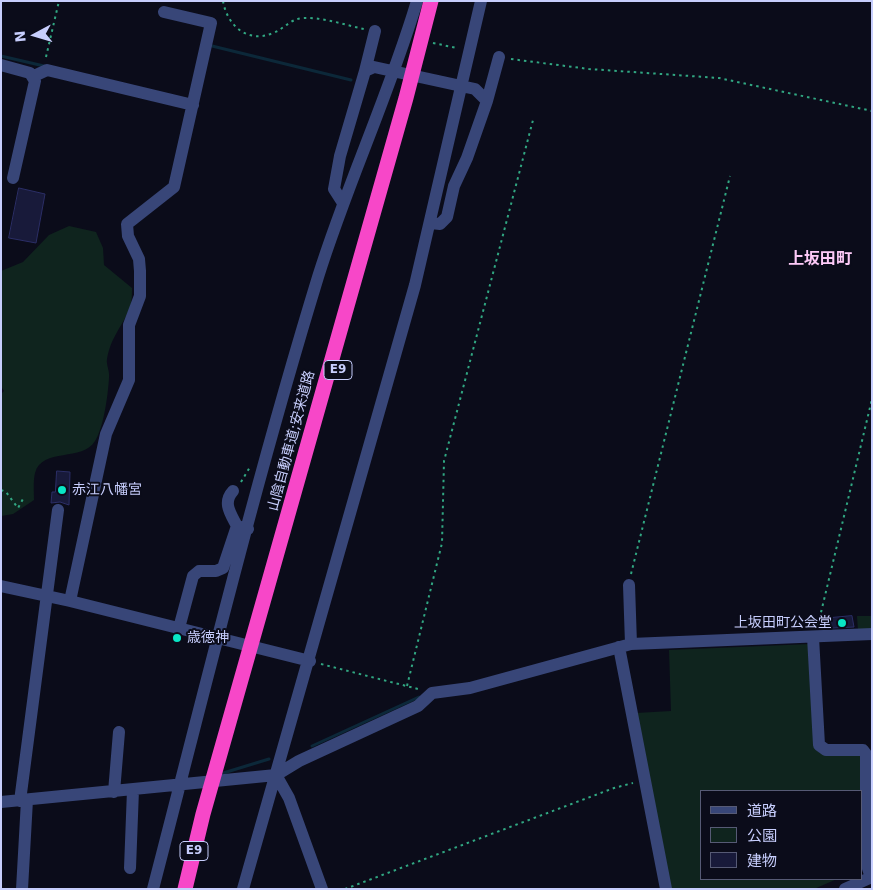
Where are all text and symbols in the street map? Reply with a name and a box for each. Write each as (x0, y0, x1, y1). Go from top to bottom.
north arrow (10, 10, 60, 60)
text: N (12, 30, 29, 43)
district label: 上坂田町 (788, 250, 852, 270)
road number: E9 (324, 360, 352, 380)
street label: 山陰自動車道;安来道路 (265, 369, 319, 513)
place label: 赤江八幡宮 (72, 482, 142, 498)
marker: 赤江八幡宮 (56, 484, 68, 496)
place label: 上坂田町公会堂 (734, 615, 832, 631)
marker: 上坂田町公会堂 (836, 617, 848, 629)
place label: 歳徳神 (187, 630, 229, 646)
marker: 歳徳神 (171, 632, 183, 644)
legend (700, 790, 863, 880)
text: 道路 (747, 802, 777, 820)
text: 公園 (747, 827, 777, 845)
road number: E9 (180, 841, 208, 860)
text: 建物 (747, 852, 777, 870)

